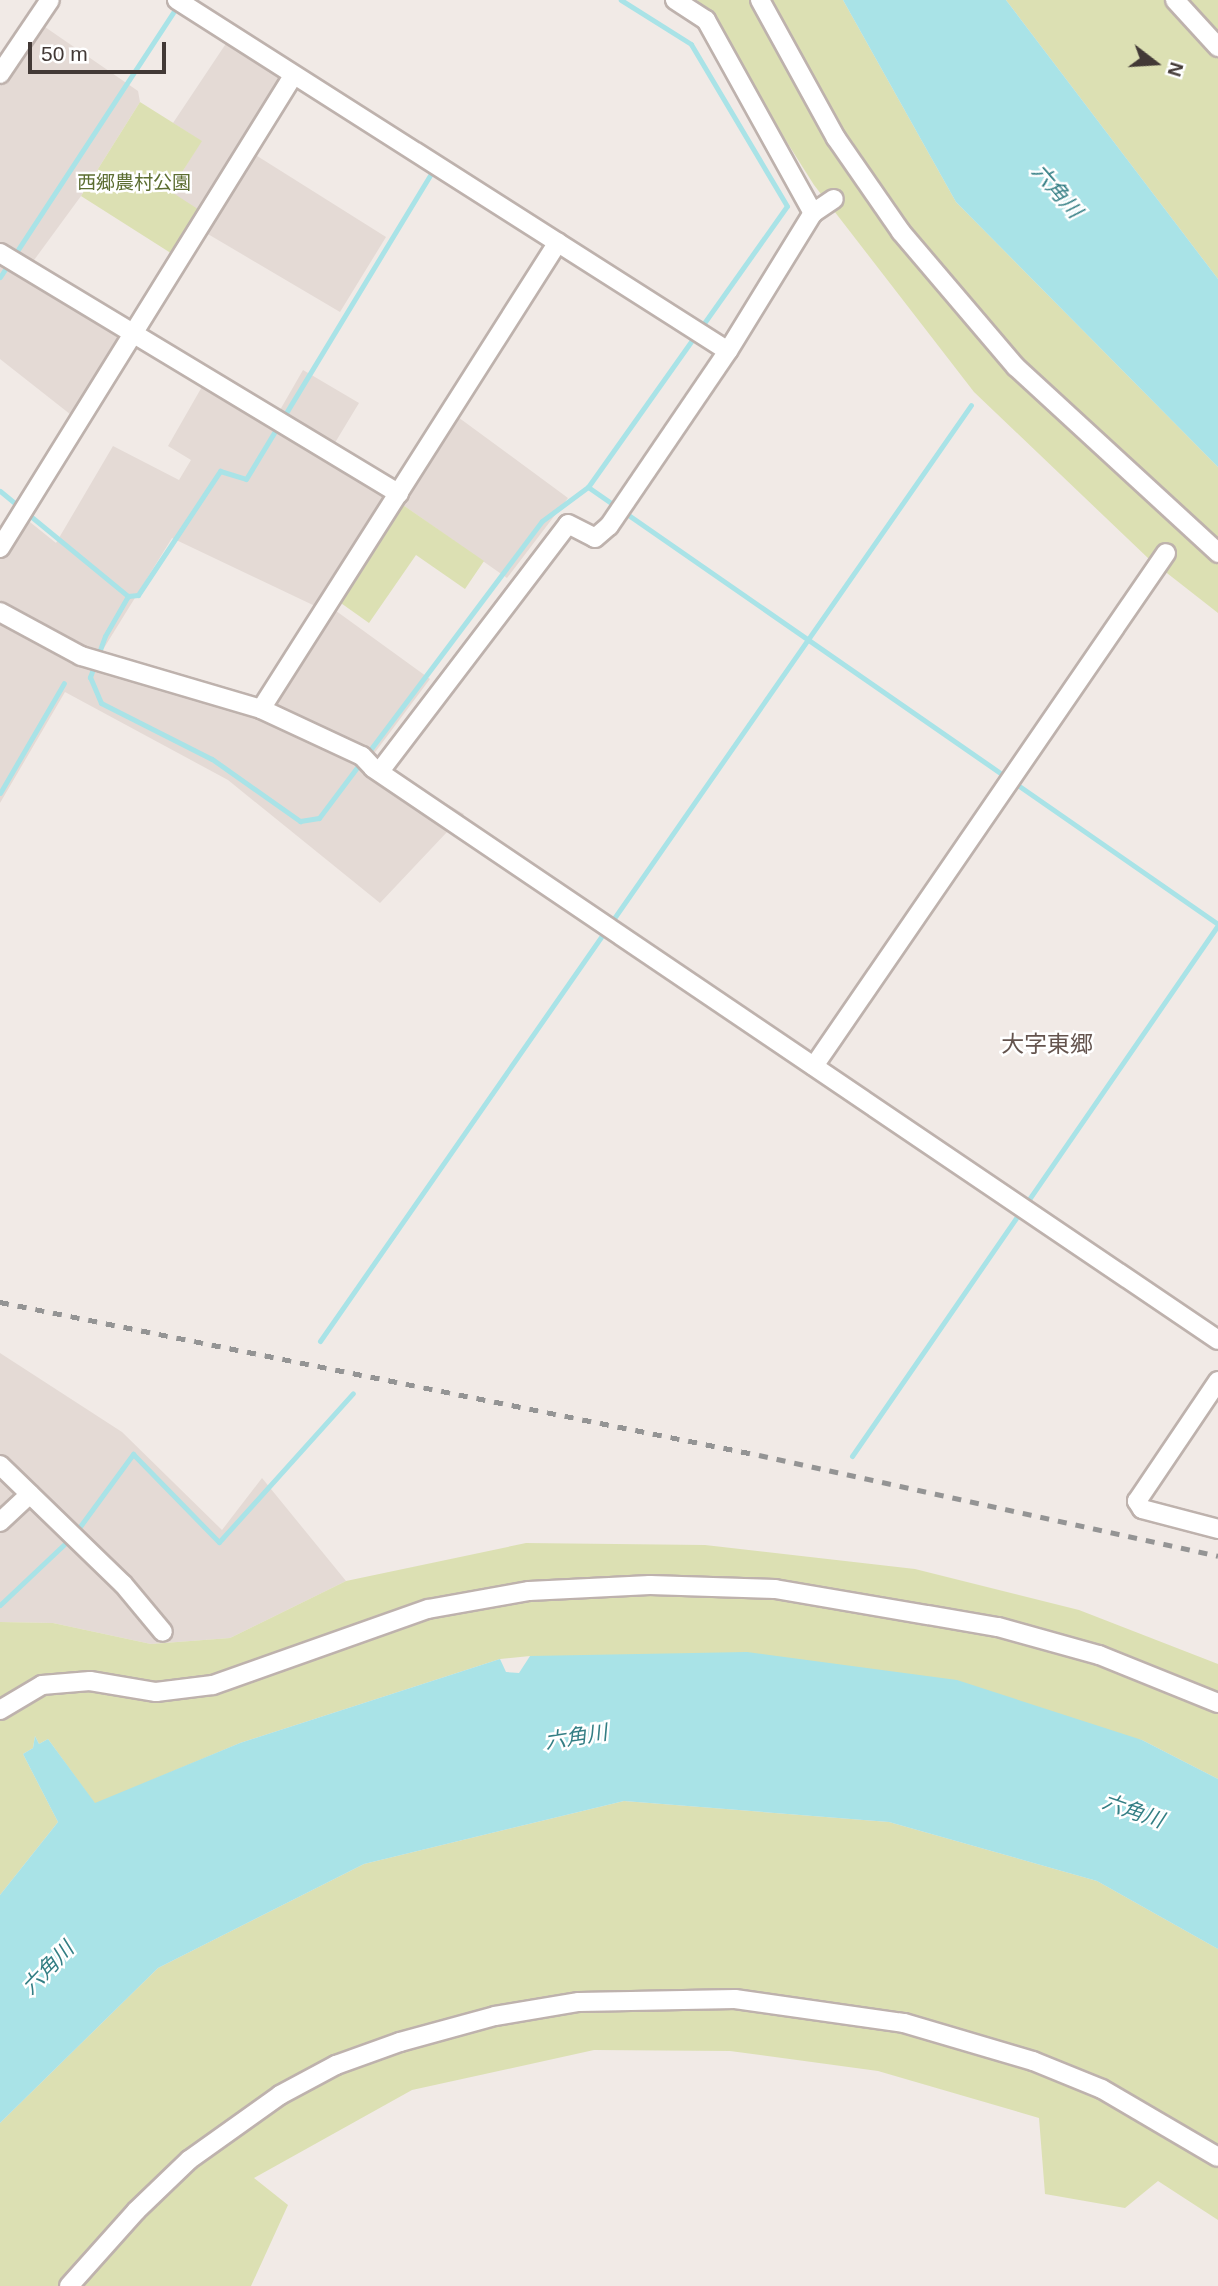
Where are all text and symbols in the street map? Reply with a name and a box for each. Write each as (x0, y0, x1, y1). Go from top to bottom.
scale bar (32, 28, 170, 72)
north arrow (1120, 28, 1190, 98)
text: 50 m (41, 42, 88, 65)
text: N (1164, 60, 1188, 79)
water label: 六角川 (1027, 159, 1087, 223)
park label: 西郷農村公園 (77, 172, 191, 194)
district label: 大字東郷 (1001, 1030, 1093, 1058)
water label: 六角川 (543, 1720, 609, 1754)
water label: 六角川 (1099, 1789, 1167, 1833)
water label: 六角川 (17, 1937, 79, 1999)

